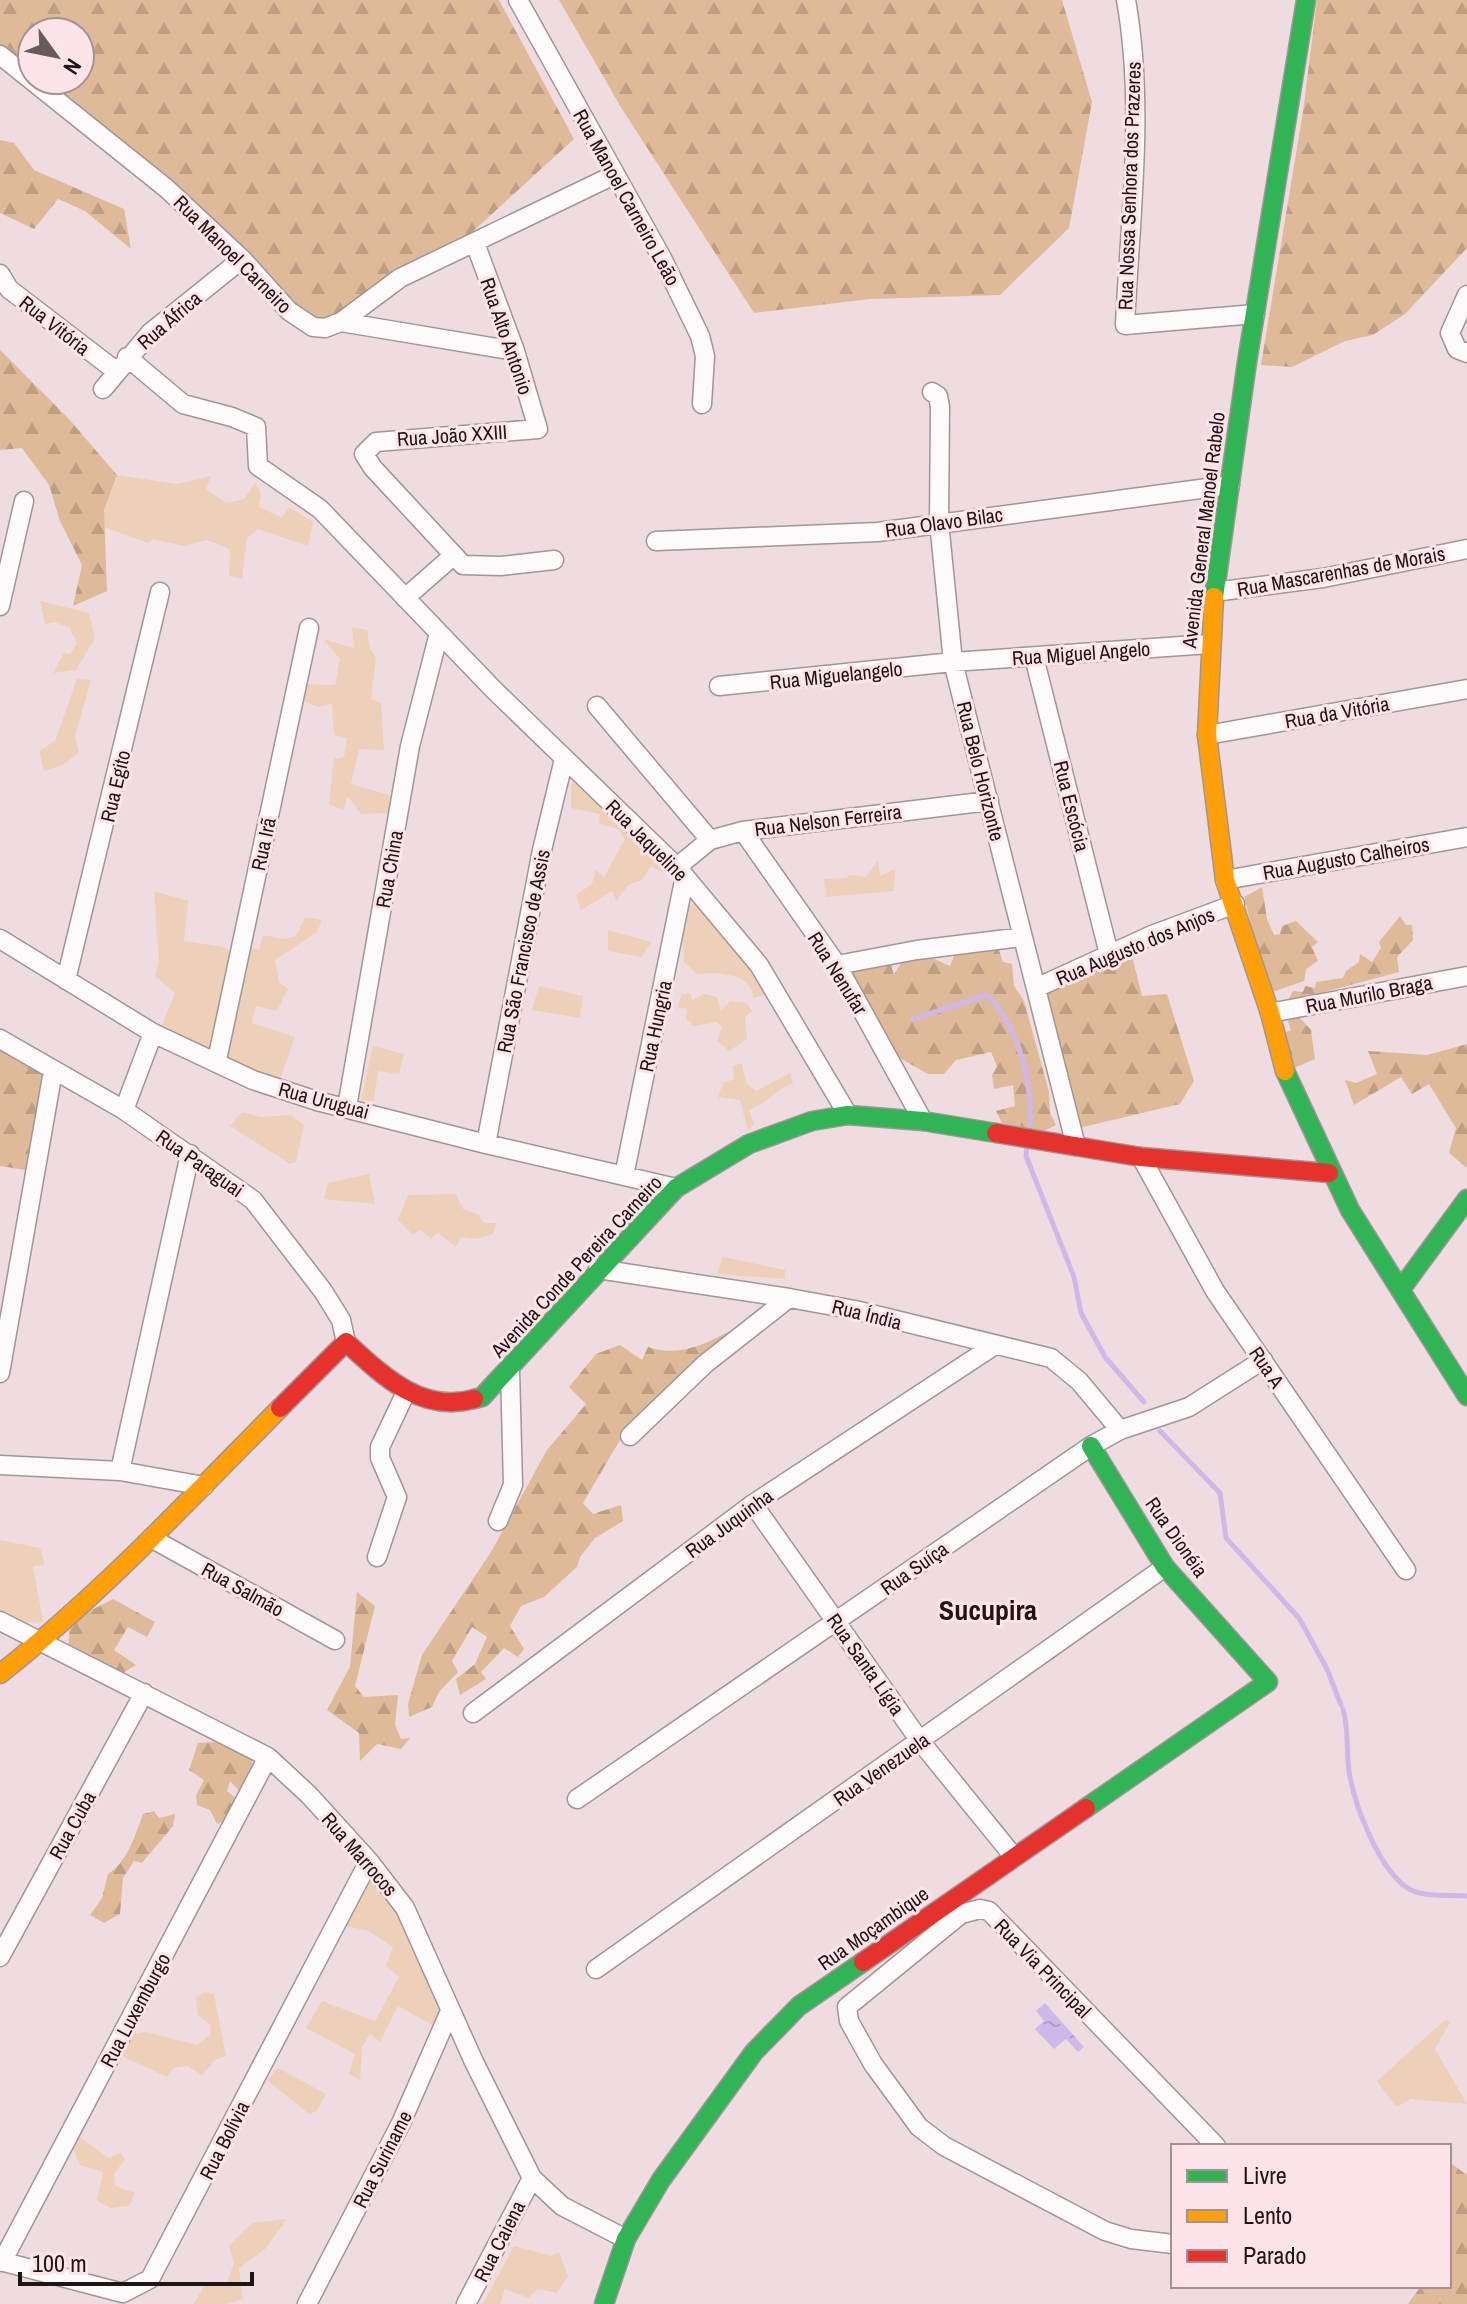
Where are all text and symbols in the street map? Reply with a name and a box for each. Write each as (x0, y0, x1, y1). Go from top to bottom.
north arrow (16, 16, 96, 96)
text: N (57, 53, 89, 81)
street label: Rua Nossa Senhora dos Prazeres (1111, 61, 1147, 311)
street label: Rua Manoel Carneiro Leão (567, 104, 687, 290)
street label: Rua Manoel Carneiro (168, 189, 298, 319)
street label: Rua Alto Antonio (474, 274, 540, 398)
street label: Rua África (131, 285, 207, 355)
street label: Rua Vitória (14, 289, 96, 361)
street label: Avenida General Manoel Rabelo (1175, 410, 1231, 651)
street label: Rua João XXIII (396, 418, 508, 452)
street label: Rua Olavo Bilac (883, 500, 1005, 544)
street label: Rua Mascarenhas de Morais (1235, 539, 1447, 603)
street label: Rua Miguel Angelo (1011, 635, 1151, 671)
street label: Rua Miguelangelo (768, 655, 904, 695)
street label: Rua da Vitória (1283, 690, 1391, 734)
street label: Rua Belo Horizonte (951, 698, 1011, 844)
street label: Rua Egito (94, 747, 136, 825)
street label: Rua Escócia (1048, 758, 1096, 854)
street label: Rua Jaqueline (600, 793, 694, 887)
street label: Rua Nelson Ferreira (753, 798, 903, 842)
street label: Rua Irã (244, 815, 282, 873)
street label: Rua China (369, 828, 409, 910)
street label: Rua Augusto Calheiros (1261, 830, 1431, 886)
street label: Rua São Francisco de Assis (490, 847, 556, 1055)
street label: Rua Augusto dos Anjos (1052, 900, 1218, 992)
street label: Rua Nenufar (802, 926, 874, 1020)
street label: Rua Murilo Braga (1303, 968, 1435, 1020)
street label: Rua Hungria (632, 978, 678, 1074)
street label: Rua Uruguai (276, 1075, 372, 1125)
street label: Rua Paraguai (151, 1123, 249, 1203)
street label: Avenida Conde Pereira Carneiro (484, 1169, 668, 1364)
street label: Rua Índia (829, 1292, 905, 1336)
street label: Rua A (1243, 1341, 1291, 1393)
street label: Rua Juquinha (680, 1482, 778, 1564)
street label: Rua Dionéia (1140, 1492, 1214, 1582)
street label: Rua Suíça (875, 1535, 953, 1601)
street label: Rua Salmão (197, 1555, 289, 1623)
district label: Sucupira (939, 1591, 1037, 1629)
street label: Rua Santa Lígia (821, 1608, 911, 1720)
street label: Rua Venezuela (828, 1726, 934, 1812)
street label: Rua Cuba (42, 1786, 102, 1864)
street label: Rua Marrocos (316, 1806, 404, 1902)
street label: Rua Moçambique (812, 1880, 934, 1976)
street label: Rua Via Principal (989, 1912, 1097, 2024)
street label: Rua Luxemburgo (94, 1948, 176, 2072)
street label: Rua Bolívia (193, 2096, 255, 2184)
street label: Rua Suriname (346, 2106, 418, 2212)
legend (1171, 2144, 1451, 2288)
text: Livre (1243, 2159, 1287, 2191)
street label: Rua Caiena (467, 2196, 531, 2286)
text: Lento (1243, 2199, 1292, 2231)
scale bar (20, 2236, 252, 2286)
text: Parado (1243, 2239, 1306, 2271)
text: 100 m (32, 2247, 87, 2279)

